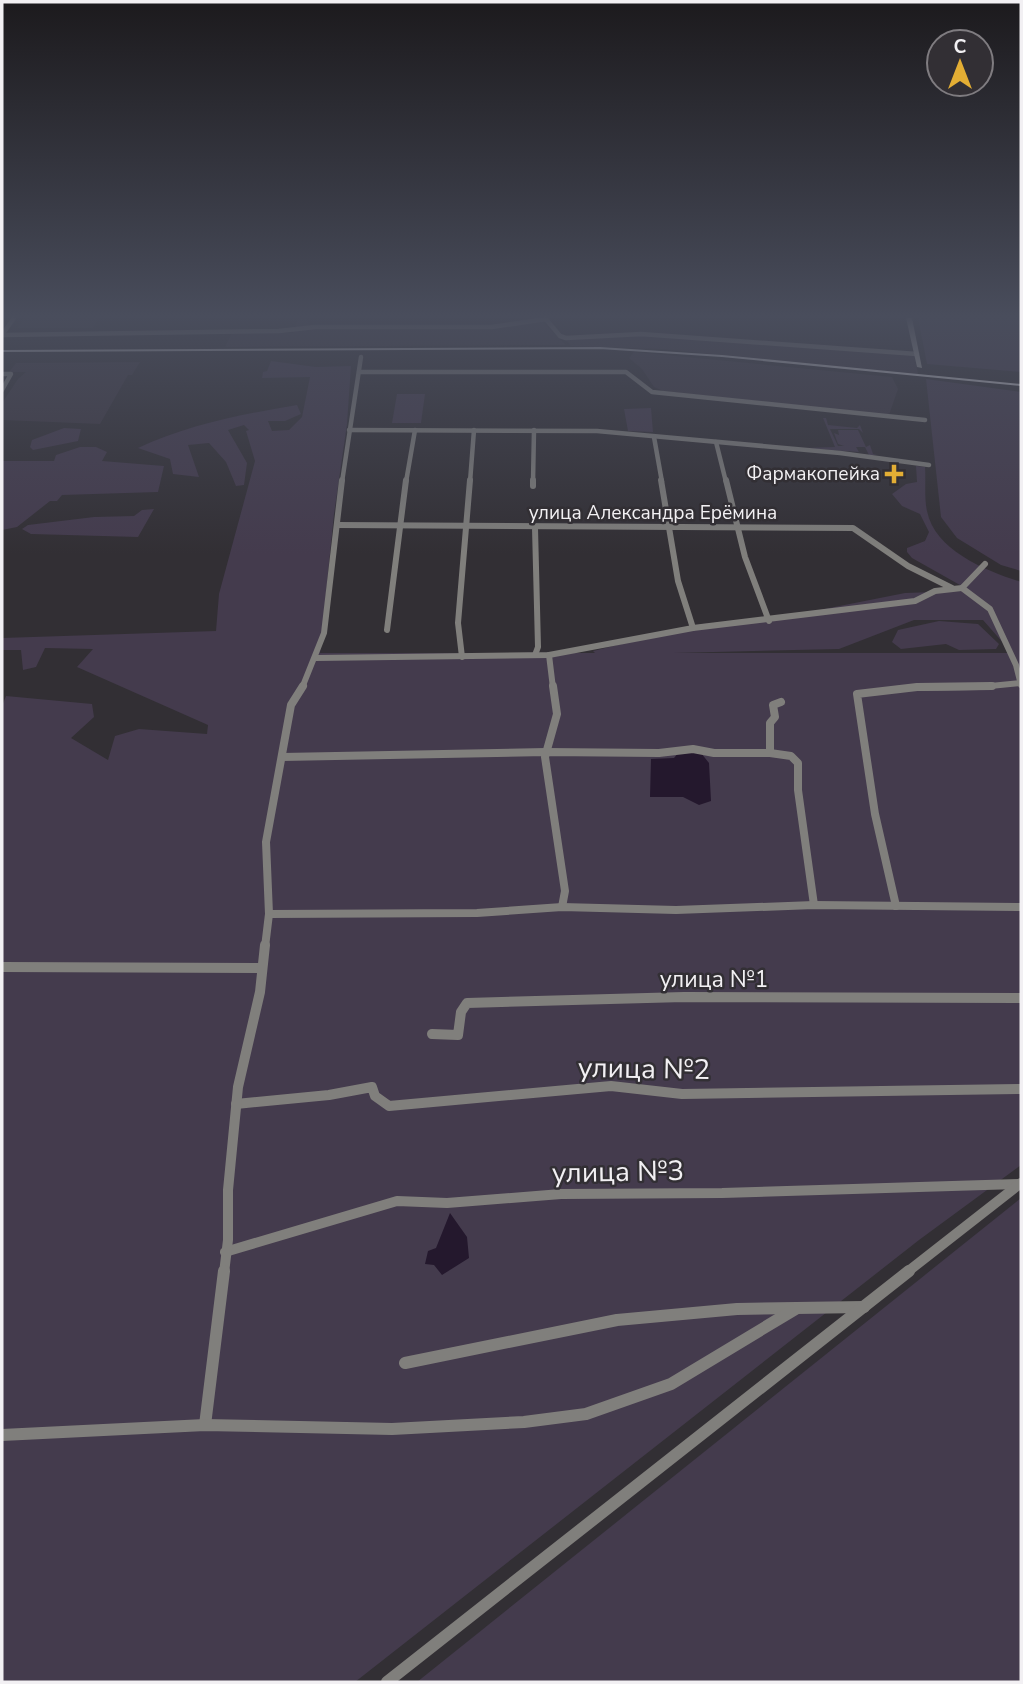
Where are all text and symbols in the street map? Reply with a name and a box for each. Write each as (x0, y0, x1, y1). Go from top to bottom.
north arrow (925, 28, 995, 98)
text: С (954, 34, 967, 60)
place label: Фармакопейка (746, 461, 880, 487)
marker: Фармакопейка (886, 466, 902, 482)
street label: улица Александра Ерёмина (529, 500, 777, 526)
street label: улица №1 (660, 964, 768, 995)
street label: улица №2 (578, 1049, 710, 1089)
street label: улица №3 (552, 1152, 684, 1192)

